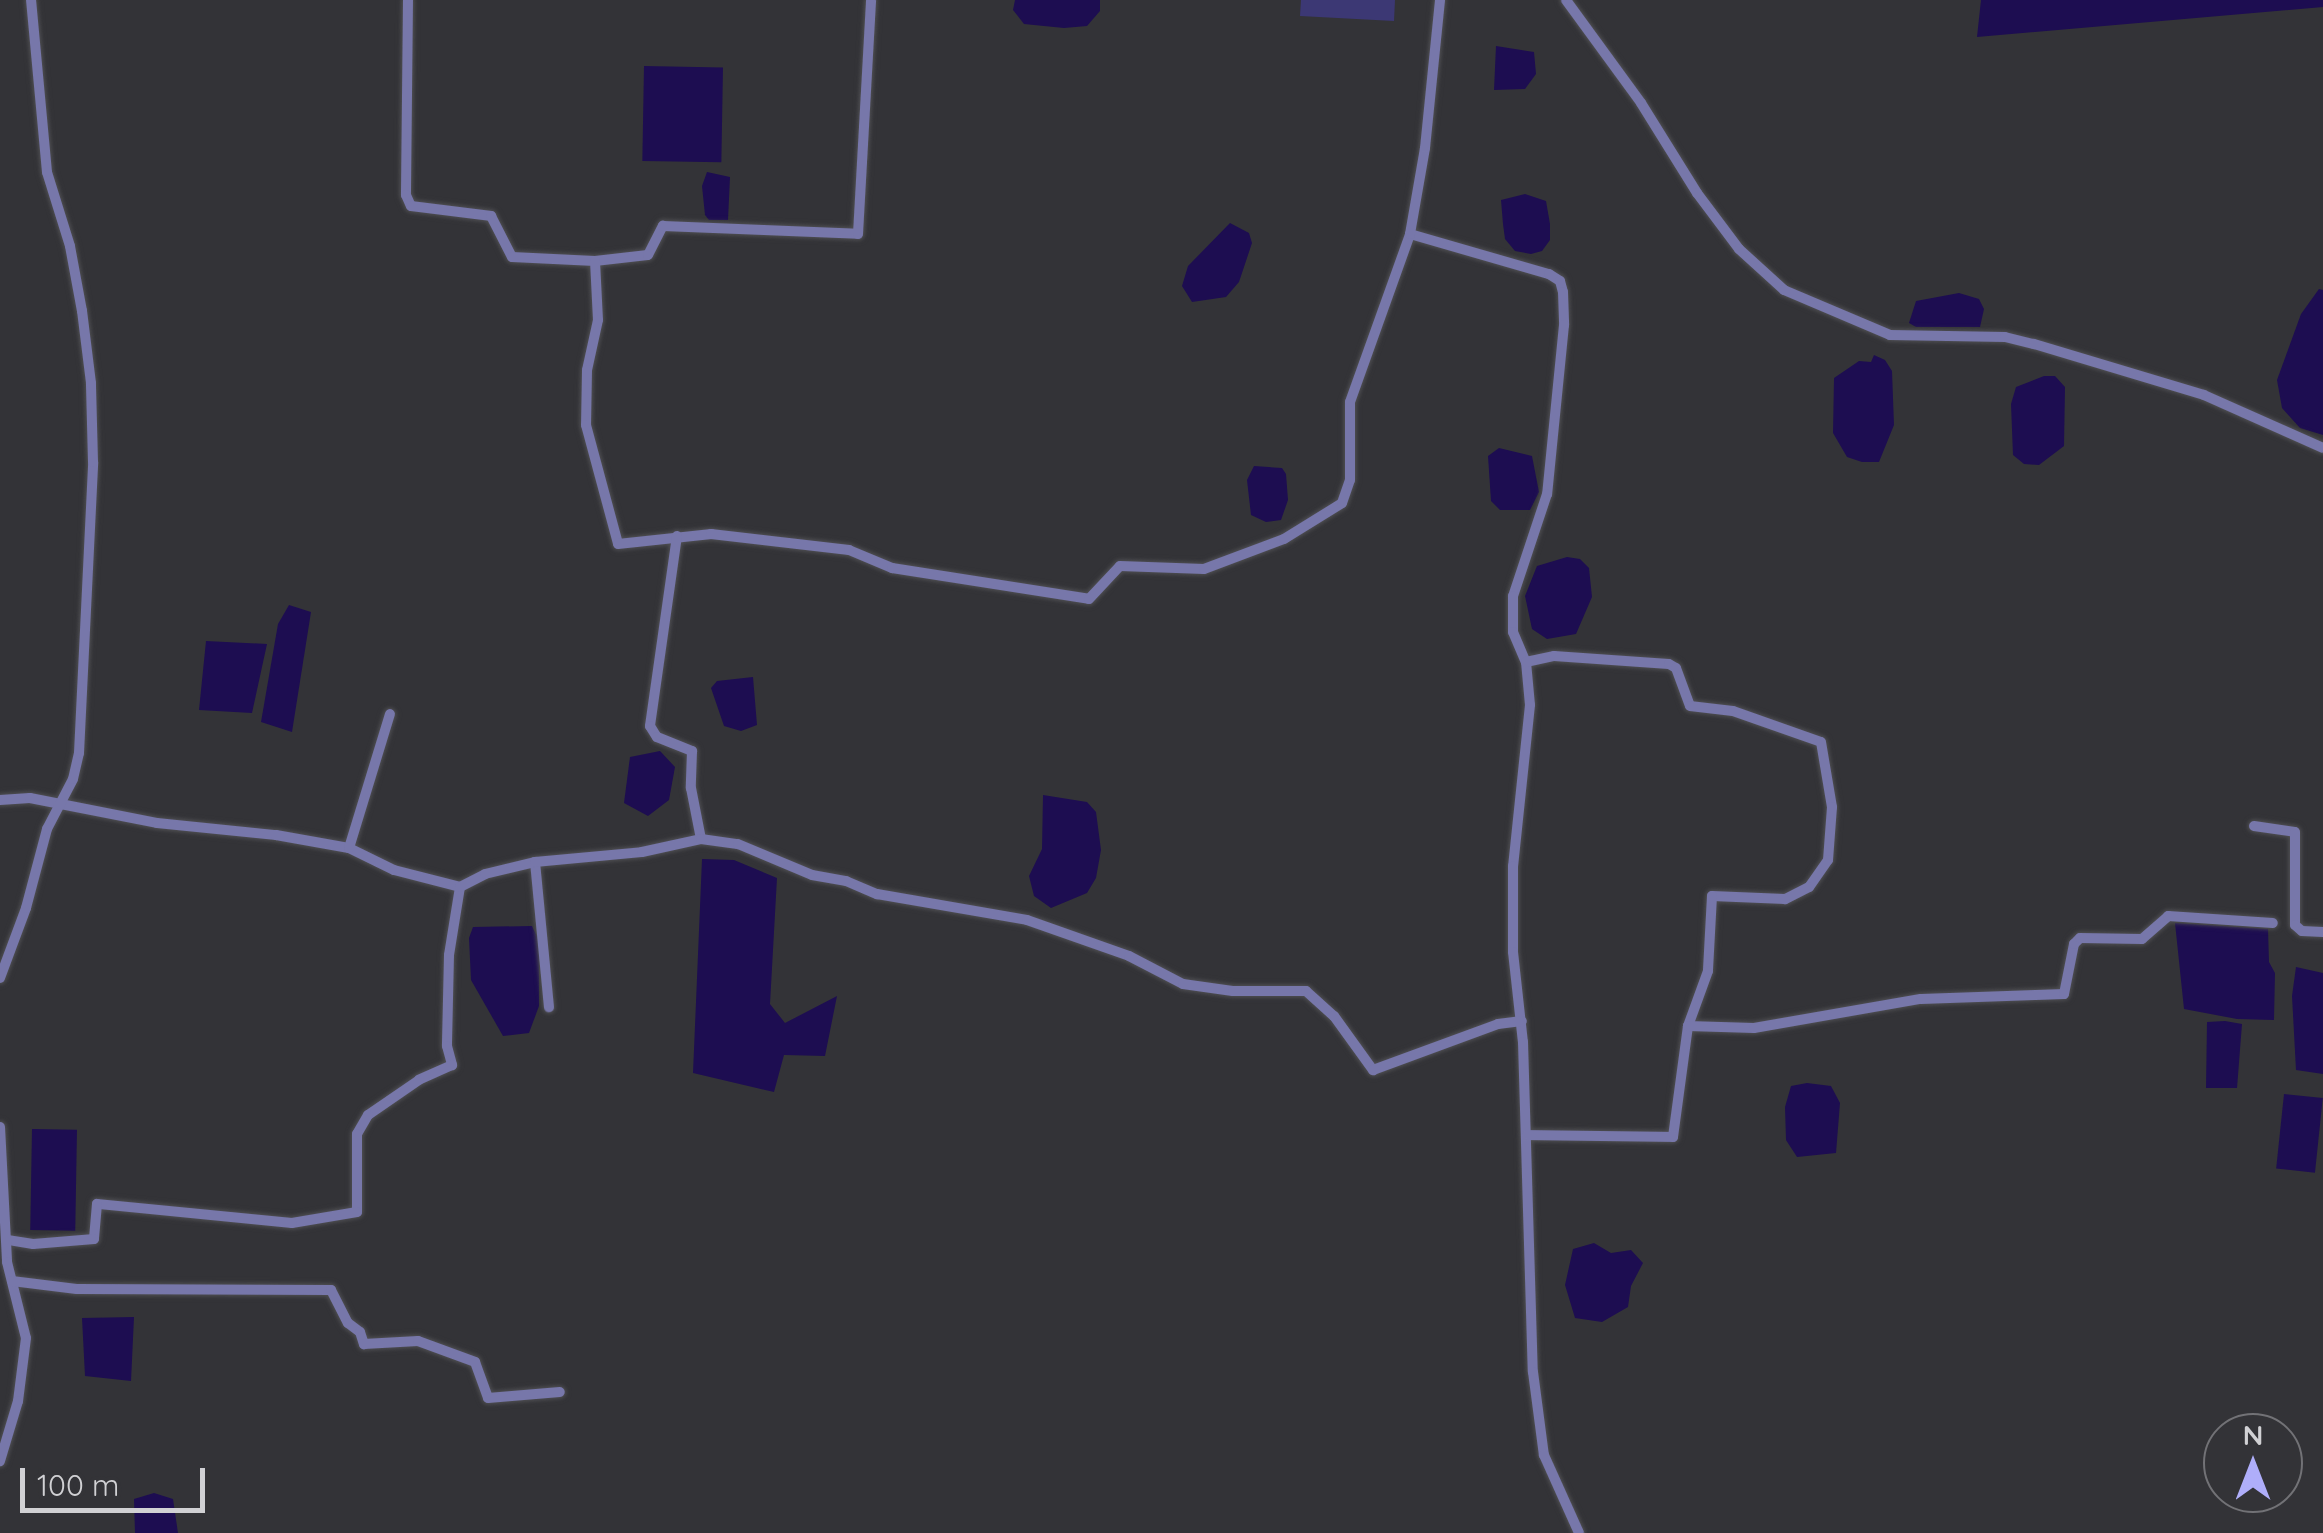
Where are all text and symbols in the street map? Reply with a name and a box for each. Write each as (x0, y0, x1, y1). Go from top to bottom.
north arrow (2203, 1413, 2303, 1513)
text: N (2243, 1417, 2263, 1452)
scale bar (25, 1448, 210, 1510)
text: 100 m (37, 1466, 119, 1504)

